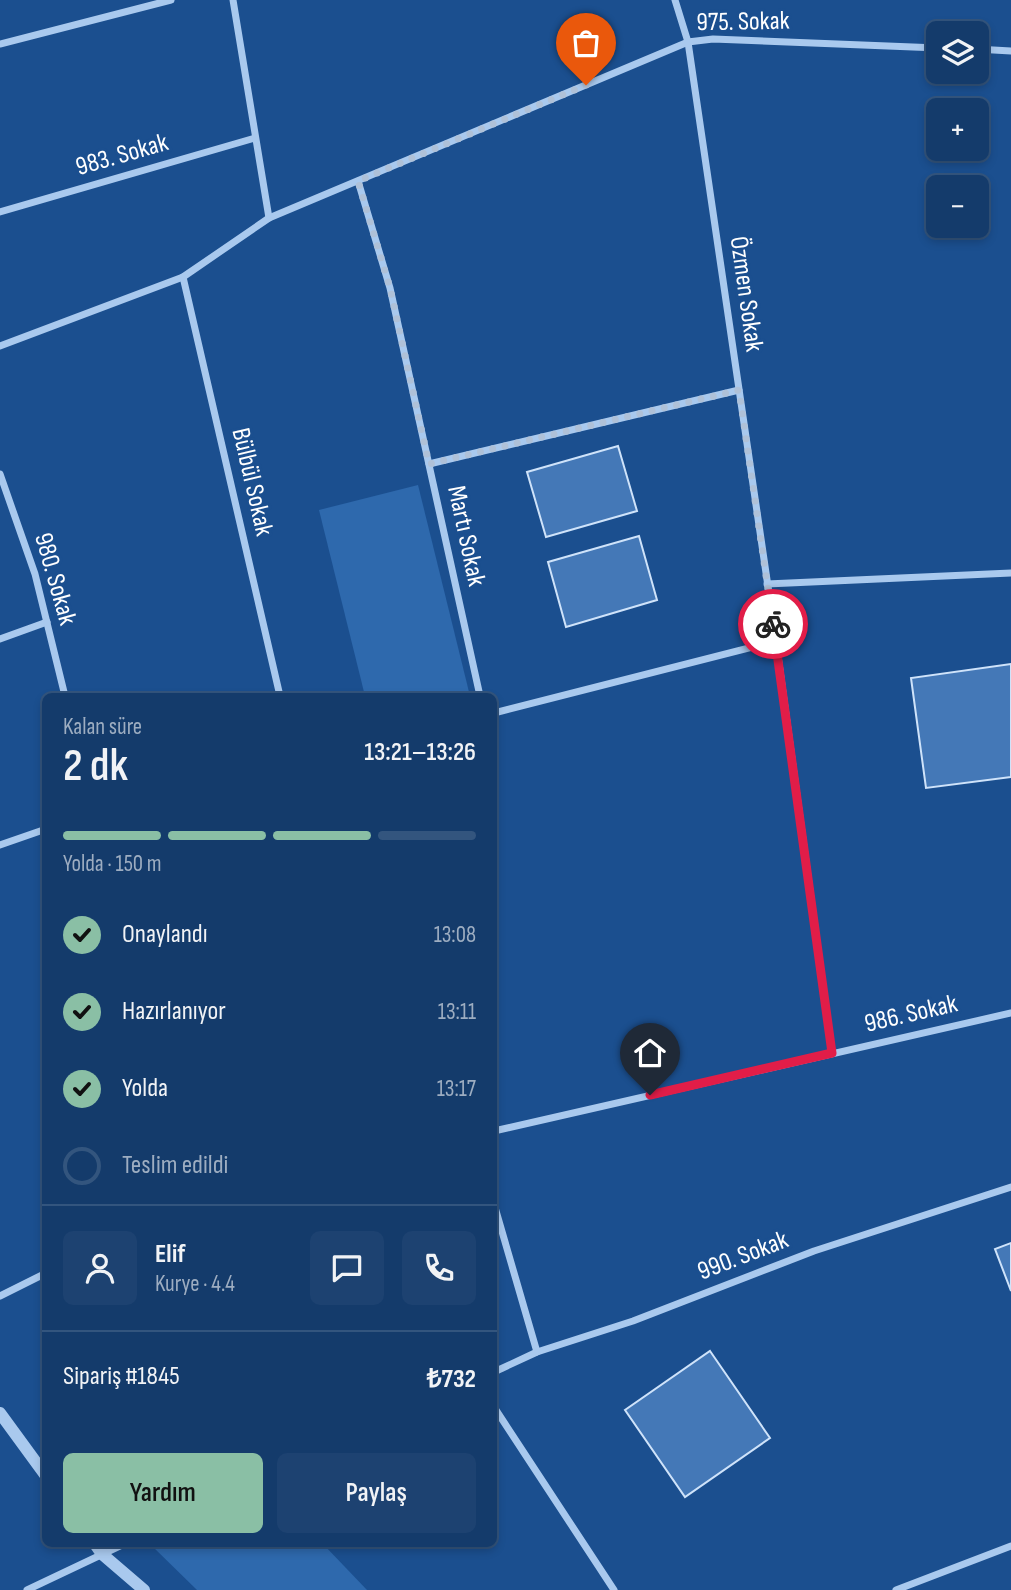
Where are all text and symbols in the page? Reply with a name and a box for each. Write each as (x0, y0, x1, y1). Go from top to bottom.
street label: 975. Sokak (696, 6, 790, 38)
pin (556, 13, 616, 85)
map controls (926, 21, 989, 238)
button: layers (926, 21, 989, 84)
icon: bag (567, 24, 605, 62)
button: + (926, 98, 989, 161)
street label: 983. Sokak (72, 127, 172, 183)
button: − (926, 175, 989, 238)
street label: Özmen Sokak (723, 234, 769, 354)
street label: Bülbül Sokak (225, 425, 279, 539)
street label: Martı Sokak (440, 483, 492, 589)
street label: 980. Sokak (27, 529, 83, 629)
courier (738, 589, 808, 659)
icon: bike (754, 605, 792, 643)
text: Kalan süre (63, 713, 142, 741)
text: 13:21–13:26 (364, 737, 476, 768)
text: 2 dk (63, 739, 128, 794)
text: Yolda · 150 m (63, 850, 162, 878)
icon: check (63, 916, 101, 954)
text: Onaylandı (122, 919, 207, 950)
text: 13:08 (434, 921, 476, 949)
street label: 986. Sokak (861, 988, 961, 1040)
icon: check (63, 993, 101, 1031)
text: Hazırlanıyor (122, 996, 226, 1027)
text: 13:11 (438, 998, 476, 1026)
pin (620, 1023, 680, 1095)
icon: home (631, 1034, 669, 1072)
icon: check (63, 1070, 101, 1108)
text: Yolda (122, 1073, 168, 1104)
text: 13:17 (437, 1075, 476, 1103)
text: Teslim edildi (122, 1150, 228, 1181)
street label: 990. Sokak (693, 1225, 793, 1287)
button: person (63, 1231, 137, 1305)
button: chat (310, 1231, 384, 1305)
button: phone (402, 1231, 476, 1305)
text: Elif (155, 1239, 185, 1270)
text: Kurye · 4.4 (155, 1270, 235, 1298)
text: Sipariş #1845 (63, 1361, 180, 1392)
text: ₺732 (427, 1364, 476, 1395)
button: Yardım (63, 1453, 263, 1533)
button: Paylaş (277, 1453, 476, 1533)

